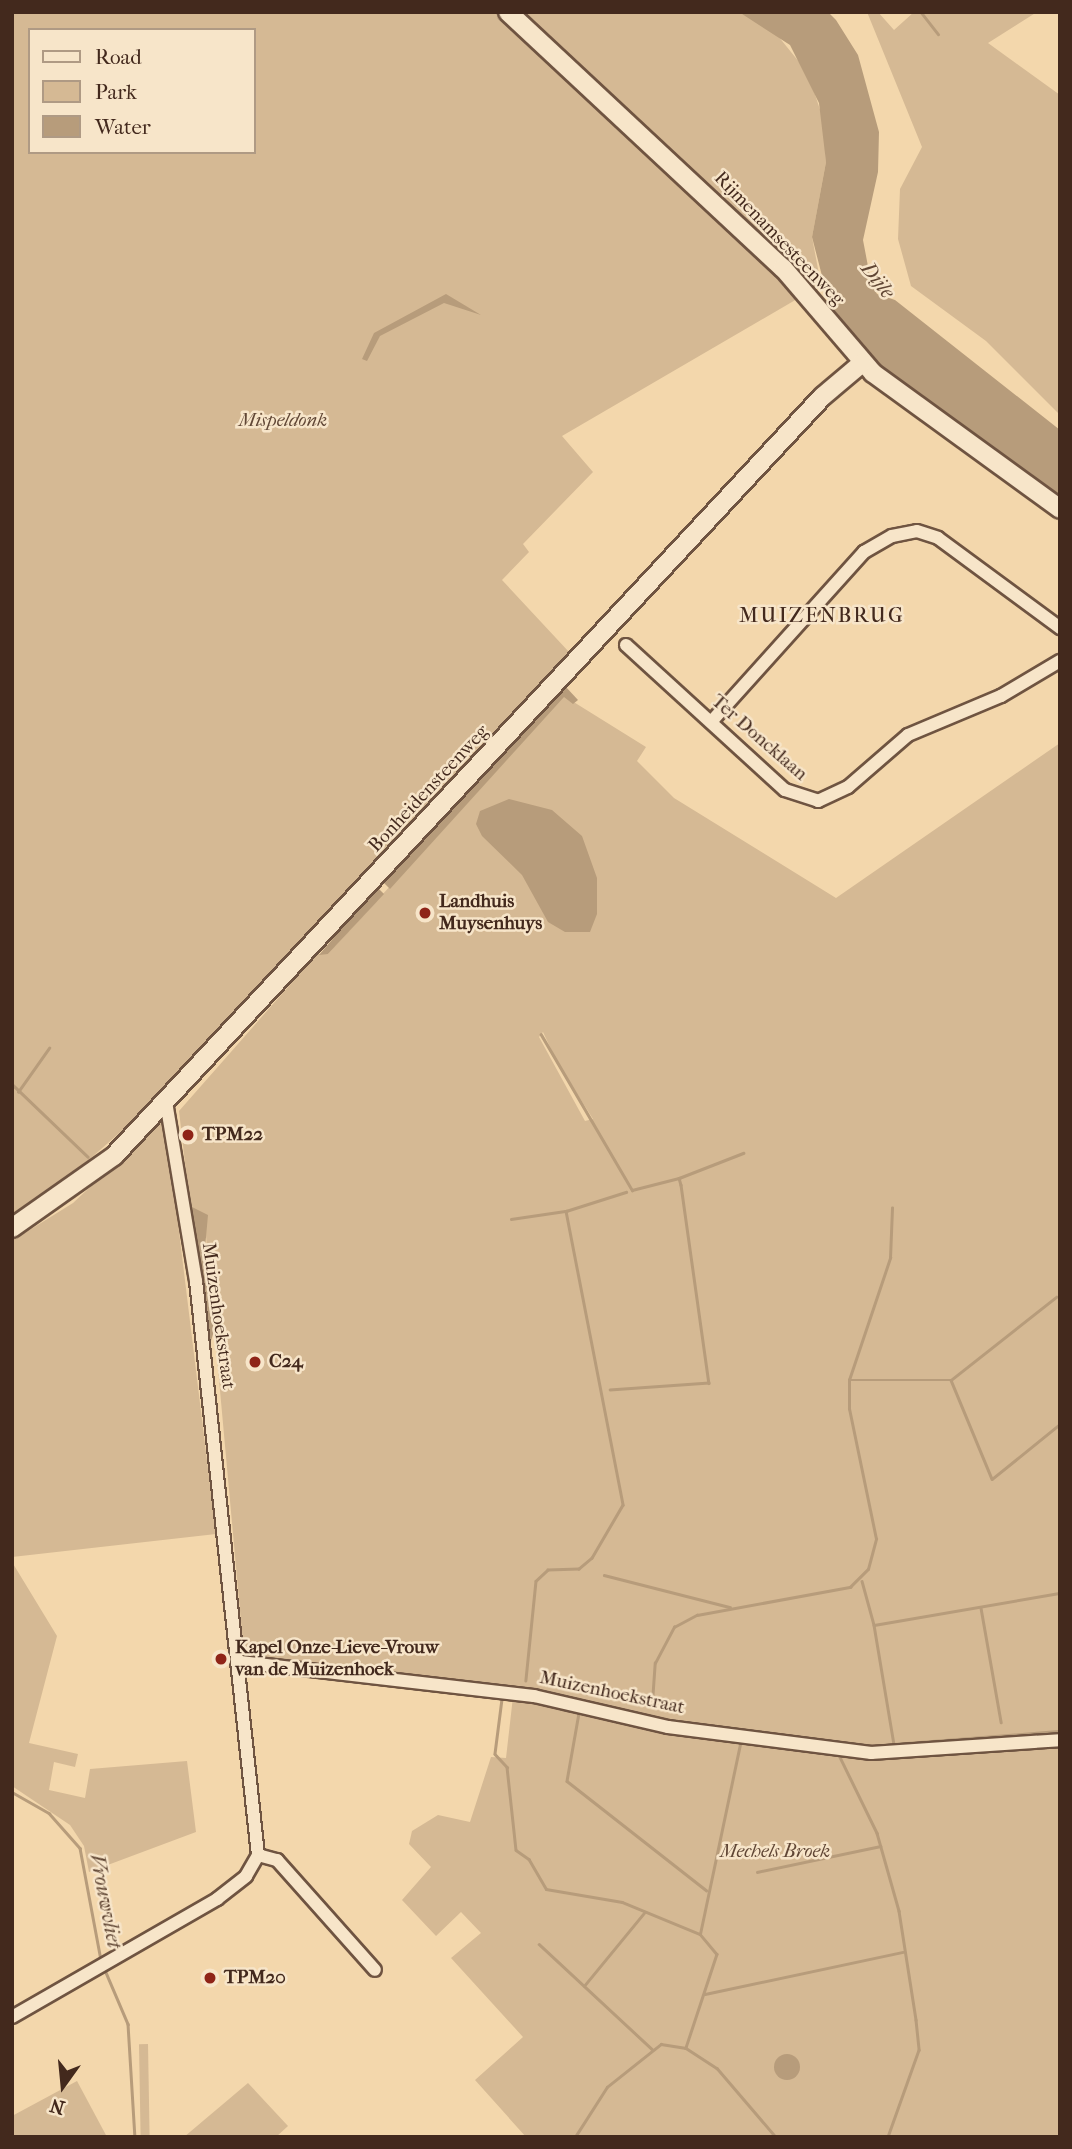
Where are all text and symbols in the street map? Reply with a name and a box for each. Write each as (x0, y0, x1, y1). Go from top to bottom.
legend (28, 28, 256, 154)
text: Road (95, 45, 142, 69)
text: Park (95, 80, 137, 104)
text: Water (95, 115, 151, 139)
street label: Rijmenamsesteenweg (709, 167, 849, 311)
water label: Dijle (856, 257, 900, 303)
park label: Mispeldonk (239, 410, 327, 432)
district label: MUIZENBRUG (740, 602, 904, 628)
street label: Ter Doncklaan (706, 690, 812, 786)
street label: Bonheidensteenweg (364, 721, 494, 857)
place label: Landhuis Muysenhuys (439, 891, 542, 935)
marker: Landhuis Muysenhuys (417, 905, 433, 921)
place label: TPM22 (202, 1124, 263, 1146)
marker: TPM22 (180, 1127, 196, 1143)
street label: Muizenhoekstraat (196, 1241, 240, 1391)
place label: C24 (269, 1351, 303, 1373)
marker: C24 (247, 1354, 263, 1370)
place label: Kapel Onze-Lieve-Vrouw van de Muizenhoek (235, 1637, 439, 1681)
marker: Kapel Onze-Lieve-Vrouw van de Muizenhoek (213, 1651, 229, 1667)
street label: Muizenhoekstraat (537, 1666, 687, 1720)
park label: Mechels Broek (720, 1841, 830, 1863)
water label: Vrouwvliet (85, 1852, 127, 1950)
place label: TPM20 (224, 1967, 286, 1989)
marker: TPM20 (202, 1970, 218, 1986)
north arrow (28, 2051, 98, 2121)
text: N (48, 2094, 67, 2119)

